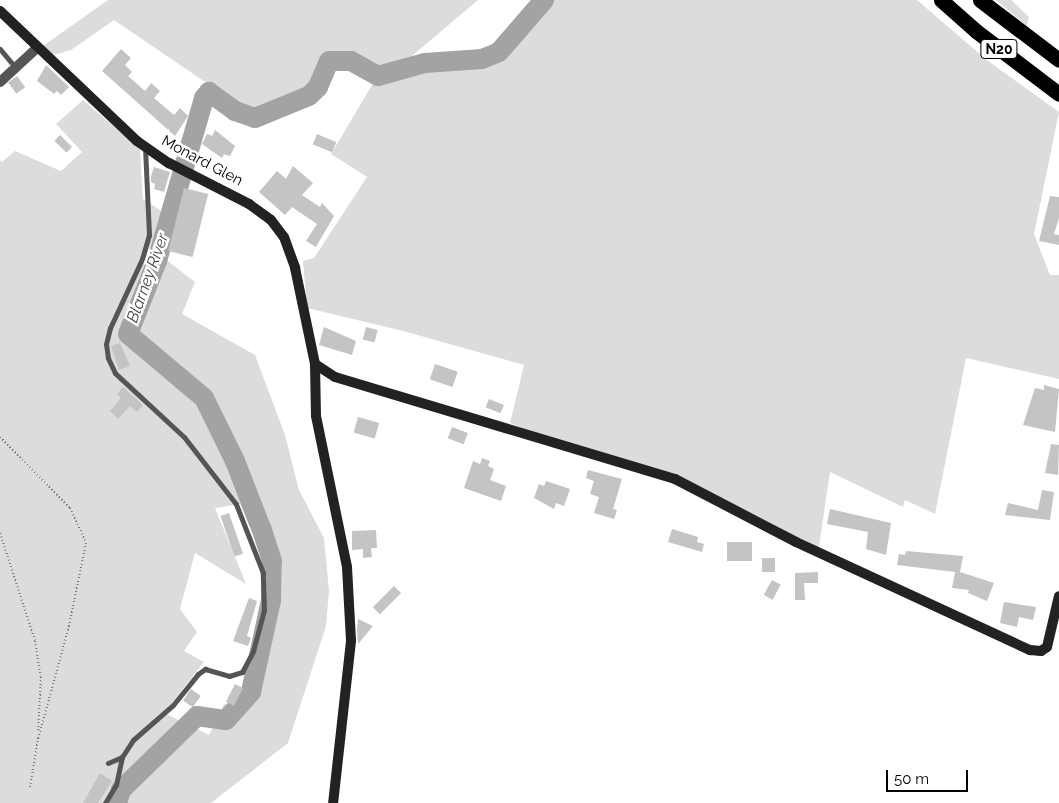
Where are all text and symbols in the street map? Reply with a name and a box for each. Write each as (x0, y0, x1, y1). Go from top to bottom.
road number: N20 (980, 38, 1018, 61)
street label: Monard Glen (158, 132, 246, 190)
water label: Blarney River (123, 231, 173, 325)
scale bar (889, 760, 972, 792)
text: 50 m (894, 770, 929, 788)

